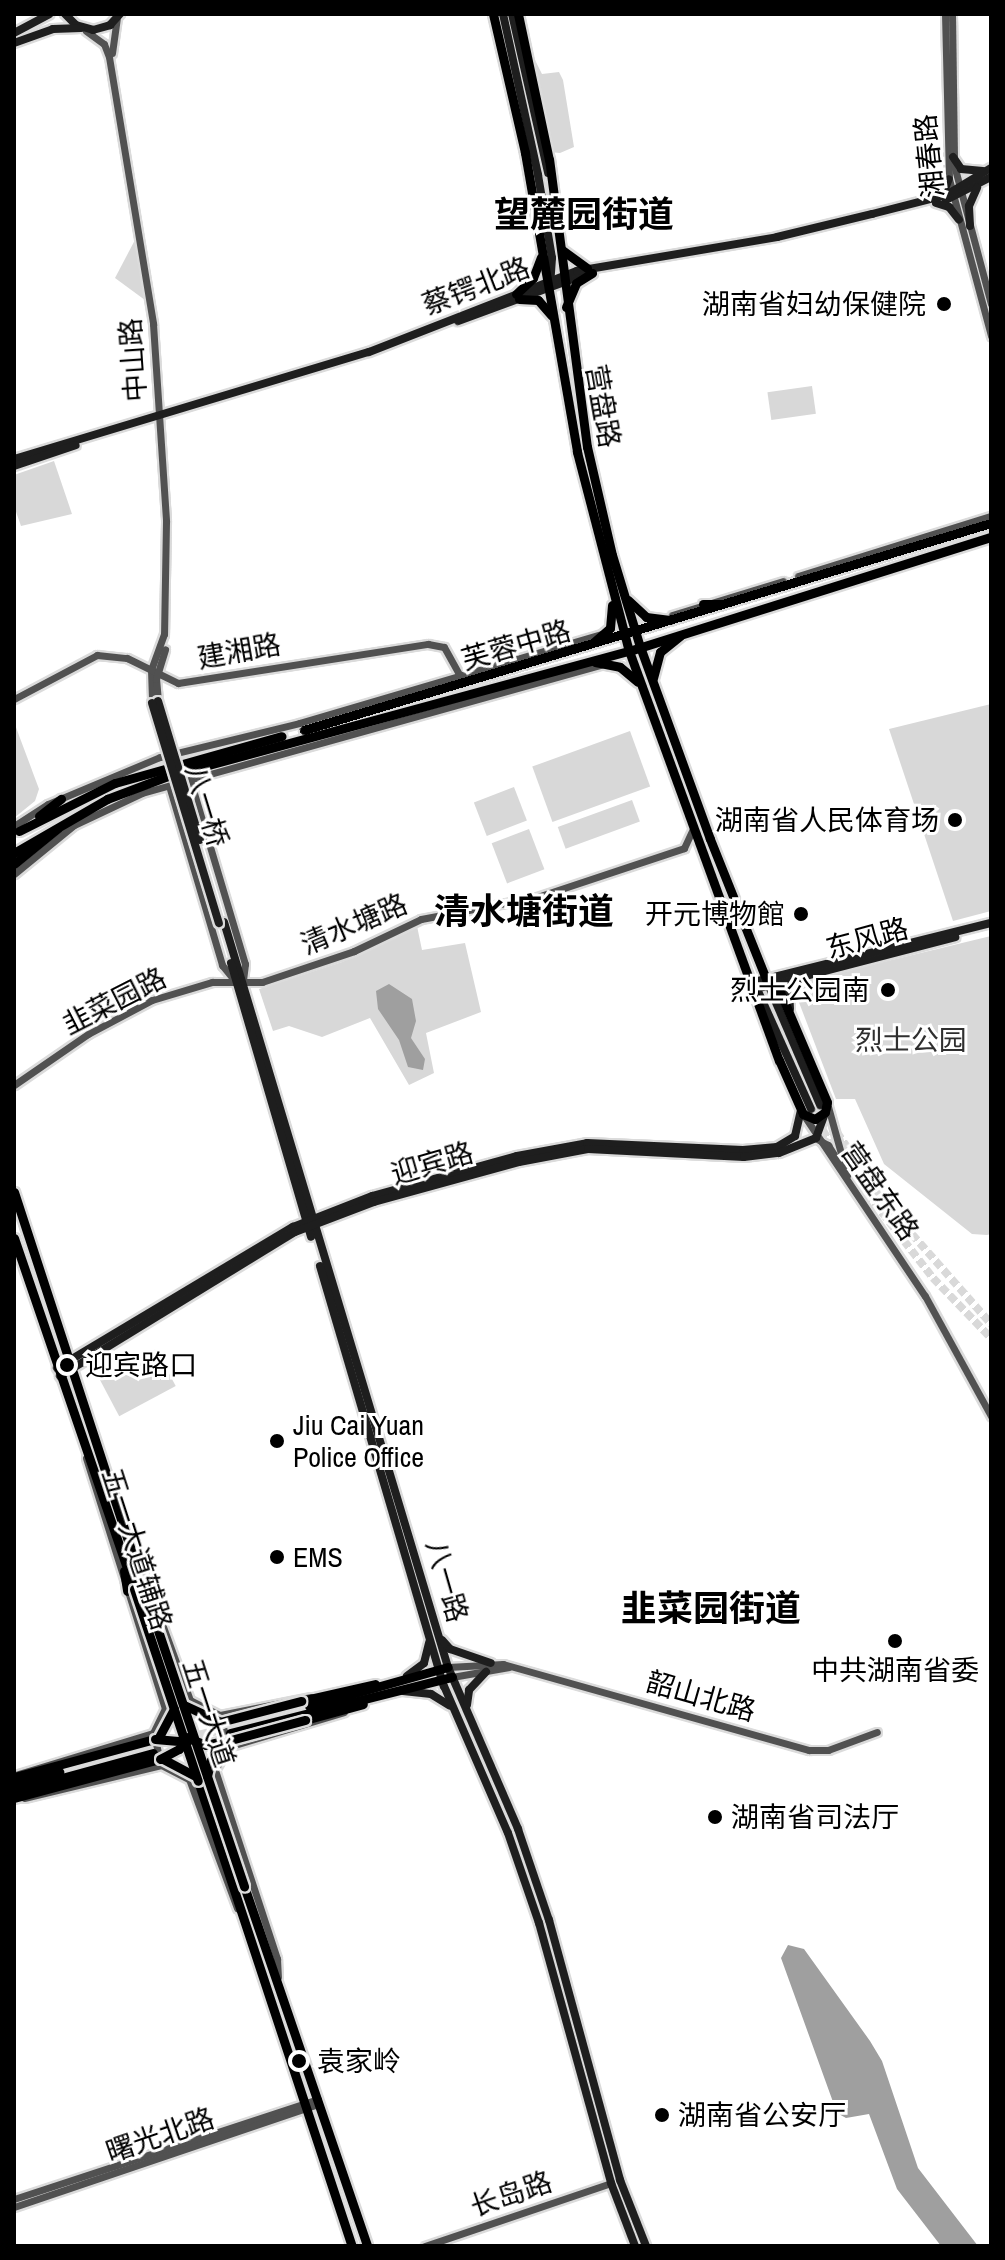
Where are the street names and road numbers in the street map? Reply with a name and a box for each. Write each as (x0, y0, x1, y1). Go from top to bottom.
street label: 湘春路 (908, 112, 950, 200)
street label: 蔡锷北路 (418, 250, 534, 322)
street label: 中山路 (113, 317, 153, 403)
street label: 营盘路 (579, 362, 627, 450)
street label: 芙蓉中路 (458, 613, 574, 677)
street label: 建湘路 (195, 627, 283, 675)
street label: 八一桥 (179, 761, 235, 851)
street label: 清水塘路 (296, 887, 412, 961)
street label: 东风路 (822, 911, 912, 965)
street label: 韭菜园路 (56, 961, 172, 1041)
street label: 迎宾路 (387, 1135, 477, 1191)
street label: 营盘东路 (834, 1135, 926, 1247)
street label: 五一大道辅路 (95, 1464, 179, 1634)
street label: 八一路 (419, 1536, 475, 1626)
street label: 五一大道 (176, 1655, 242, 1771)
street label: 韶山北路 (643, 1664, 759, 1728)
street label: 曙光北路 (102, 2101, 218, 2169)
street label: 长岛路 (466, 2164, 556, 2224)

